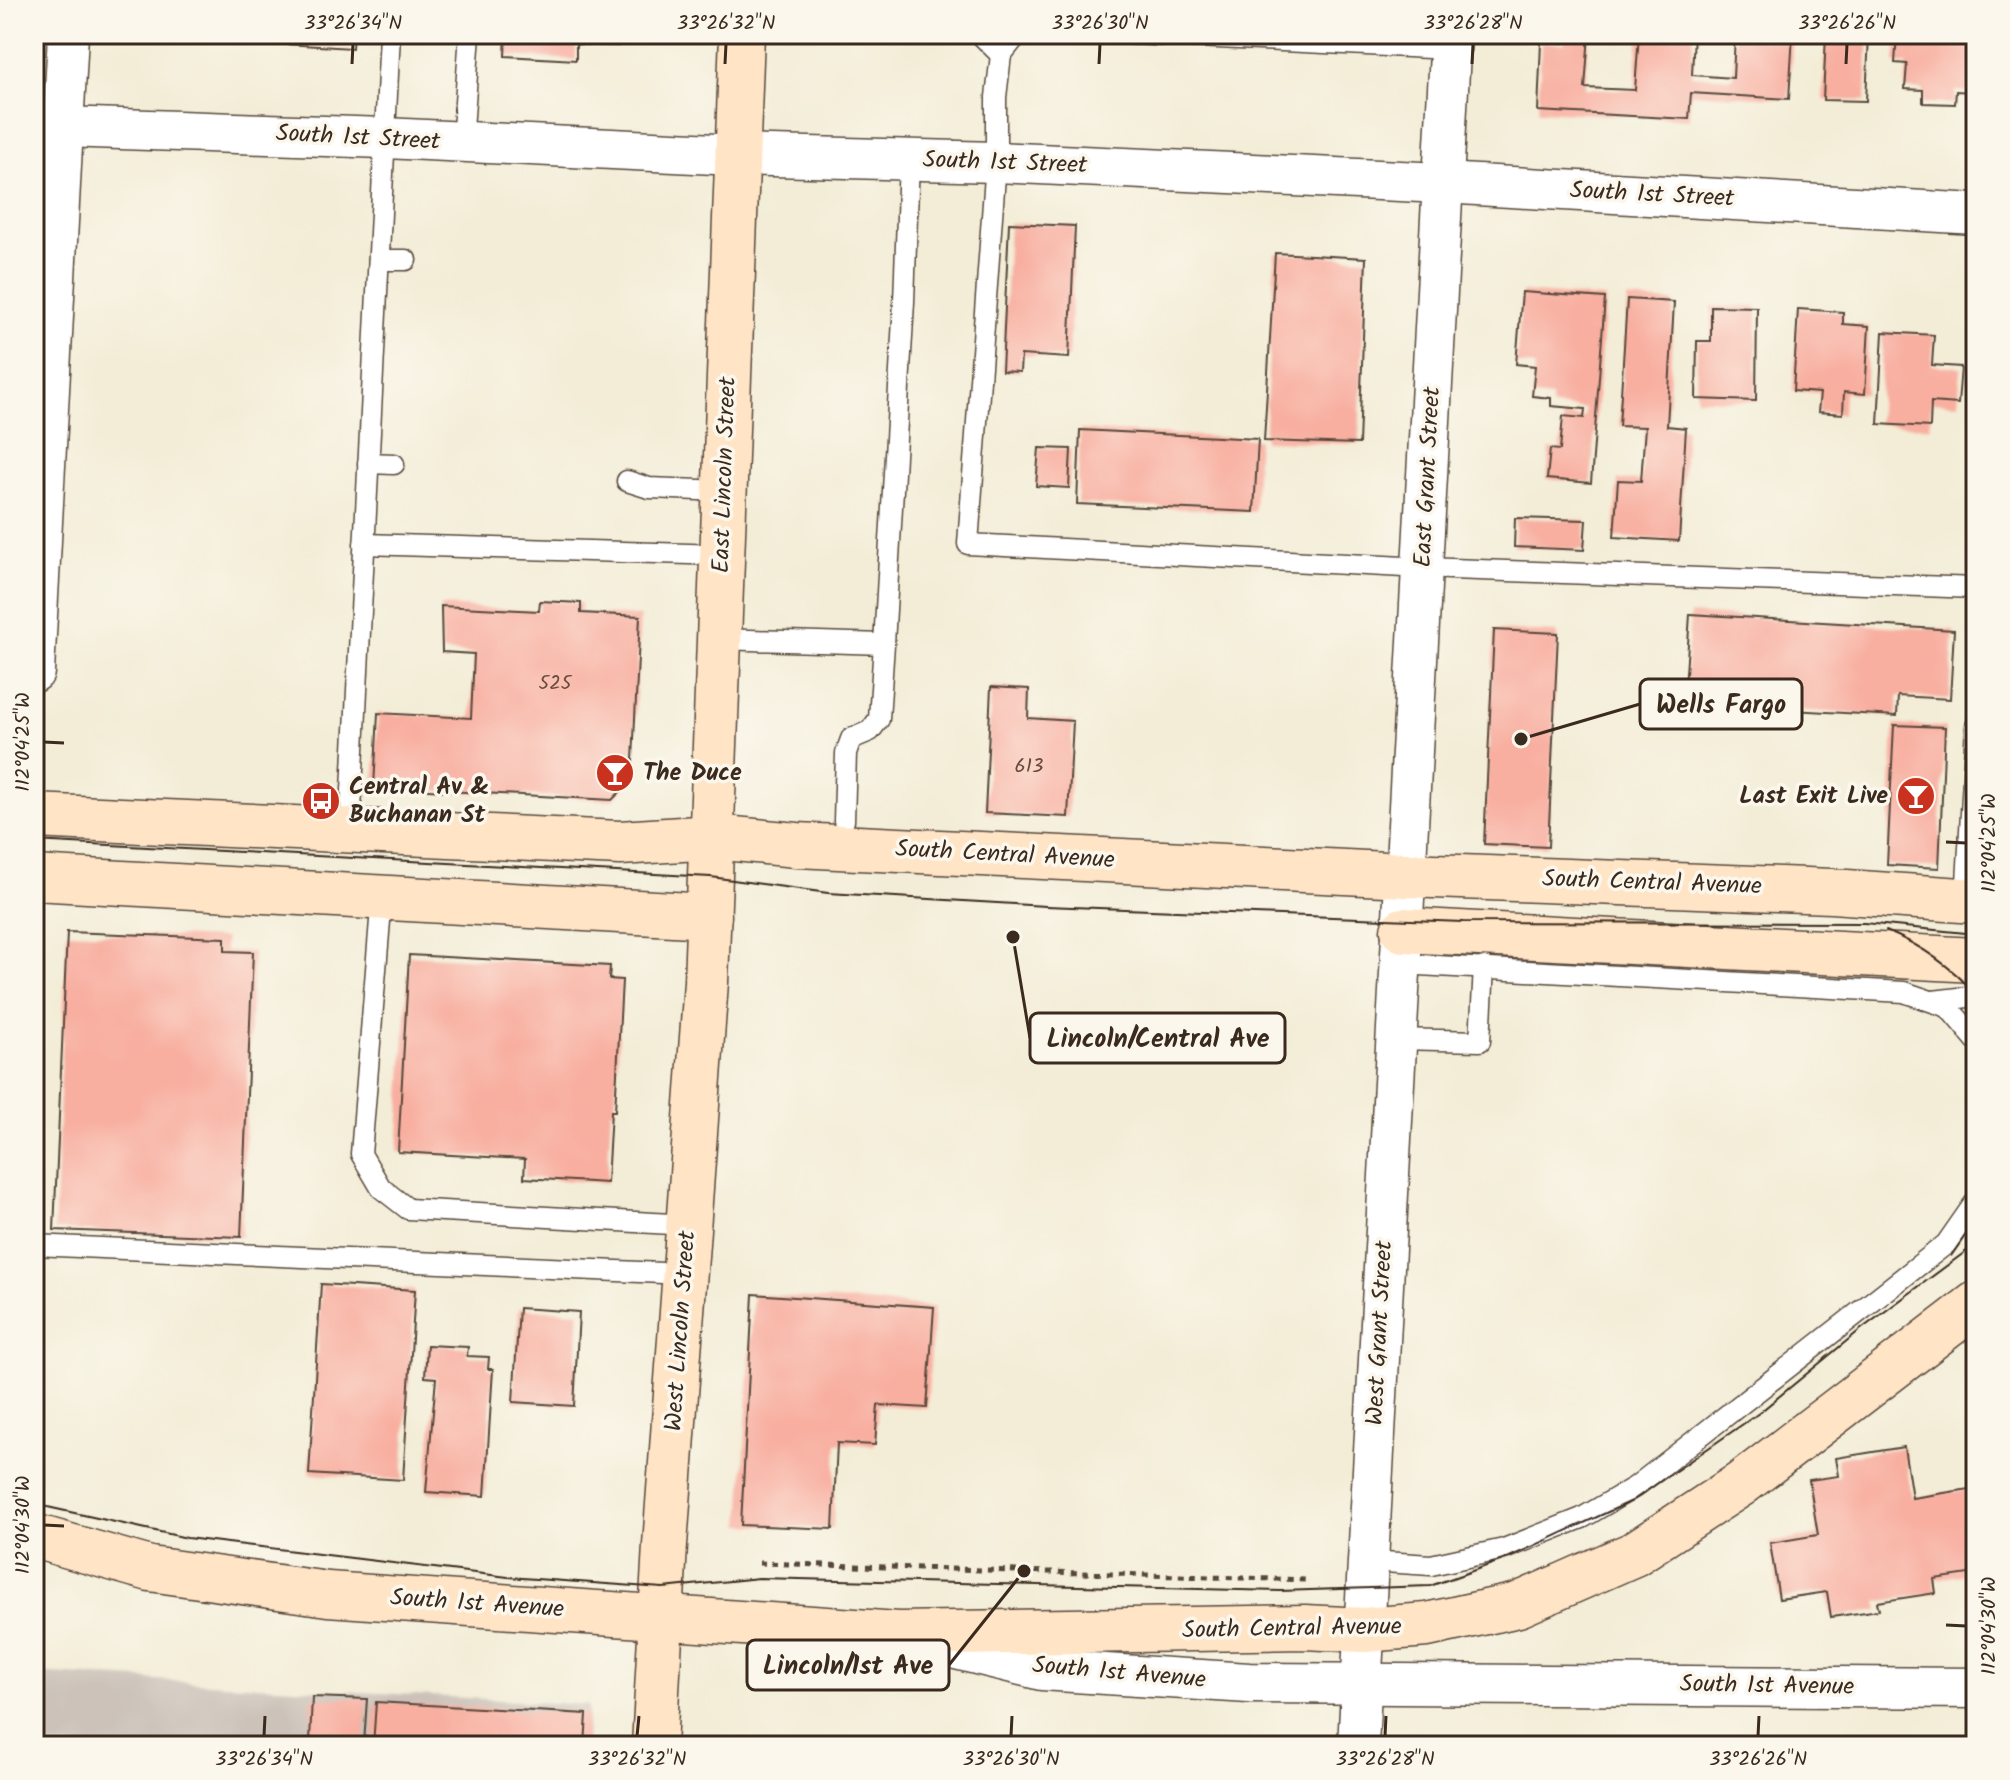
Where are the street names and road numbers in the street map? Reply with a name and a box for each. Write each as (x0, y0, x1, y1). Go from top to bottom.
street label: South 1st Street (275, 114, 442, 162)
street label: South 1st Street (922, 141, 1089, 185)
street label: South 1st Street (1569, 171, 1736, 219)
street label: East Lincoln Street (702, 375, 748, 574)
street label: East Grant Street (1404, 385, 1452, 568)
street label: South Central Avenue (894, 830, 1116, 880)
street label: South Central Avenue (1542, 860, 1763, 906)
street label: West Lincoln Street (655, 1229, 708, 1433)
street label: West Grant Street (1356, 1239, 1404, 1426)
street label: South 1st Avenue (389, 1578, 565, 1630)
street label: South Central Avenue (1182, 1608, 1402, 1650)
street label: South 1st Avenue (1030, 1646, 1208, 1700)
street label: South 1st Avenue (1680, 1665, 1855, 1707)

